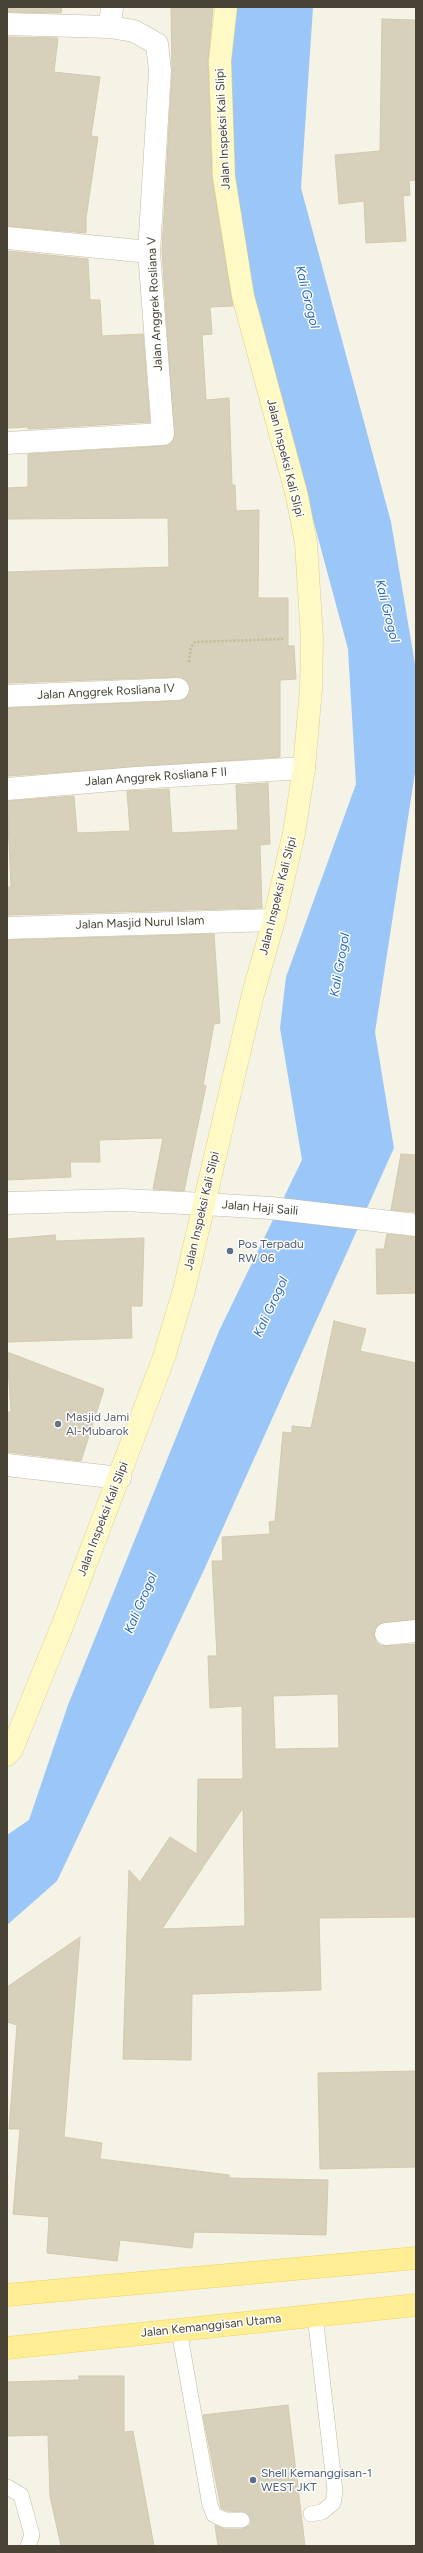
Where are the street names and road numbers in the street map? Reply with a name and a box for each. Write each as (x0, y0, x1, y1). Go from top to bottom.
street label: Jalan Inspeksi Kali Slipi (213, 68, 233, 190)
street label: Jalan Anggrek Rosliana V (144, 236, 166, 372)
street label: Jalan Inspeksi Kali Slipi (263, 397, 307, 519)
street label: Jalan Anggrek Rosliana IV (37, 681, 175, 703)
street label: Jalan Anggrek Rosliana F II (84, 765, 228, 789)
street label: Jalan Inspeksi Kali Slipi (256, 835, 300, 957)
street label: Jalan Masjid Nurul Islam (75, 914, 205, 932)
street label: Jalan Inspeksi Kali Slipi (181, 1150, 223, 1272)
street label: Jalan Haji Saili (221, 1197, 299, 1219)
street label: Jalan Inspeksi Kali Slipi (75, 1460, 131, 1578)
street label: Jalan Kemanggisan Utama (140, 2311, 282, 2341)

